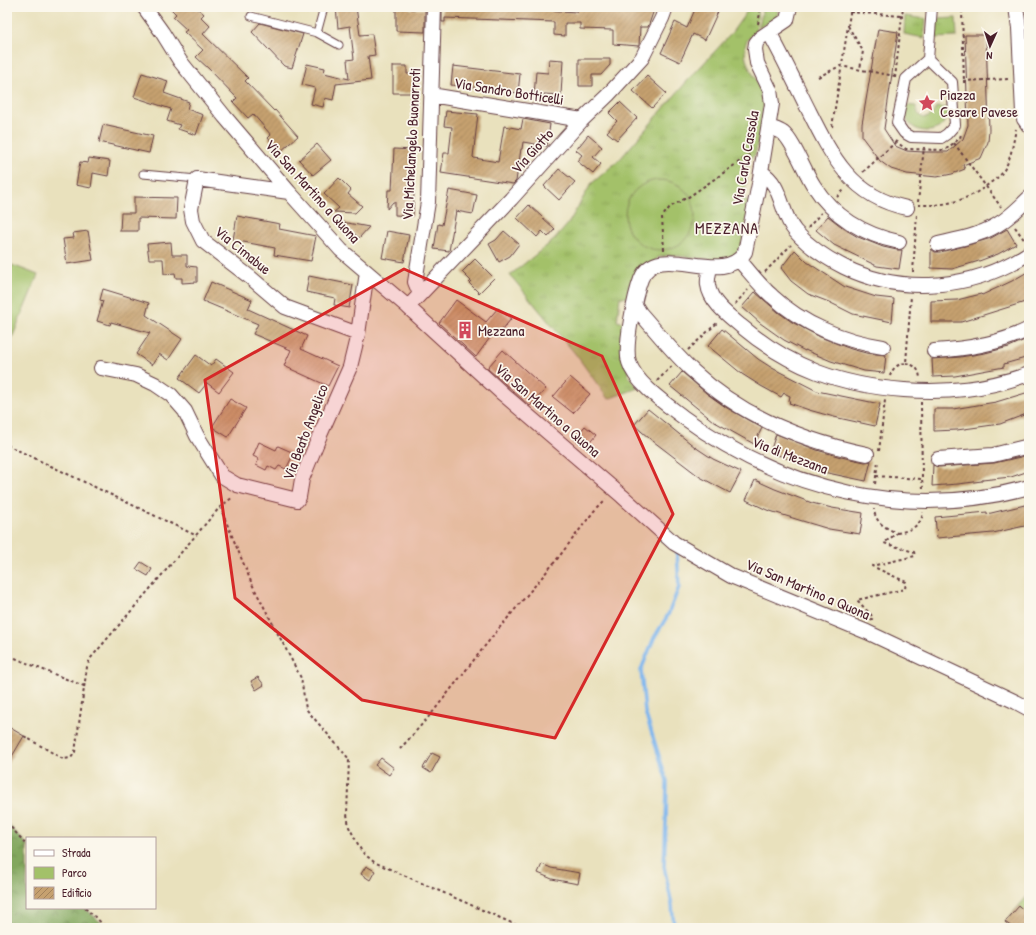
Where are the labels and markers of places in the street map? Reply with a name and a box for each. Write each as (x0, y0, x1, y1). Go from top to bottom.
place label: Piazza Cesare Pavese (940, 84, 1018, 122)
place icon: Piazza Cesare Pavese (917, 93, 937, 113)
building icon: Mezzana (455, 320, 475, 340)
place label: Mezzana (478, 320, 524, 341)

